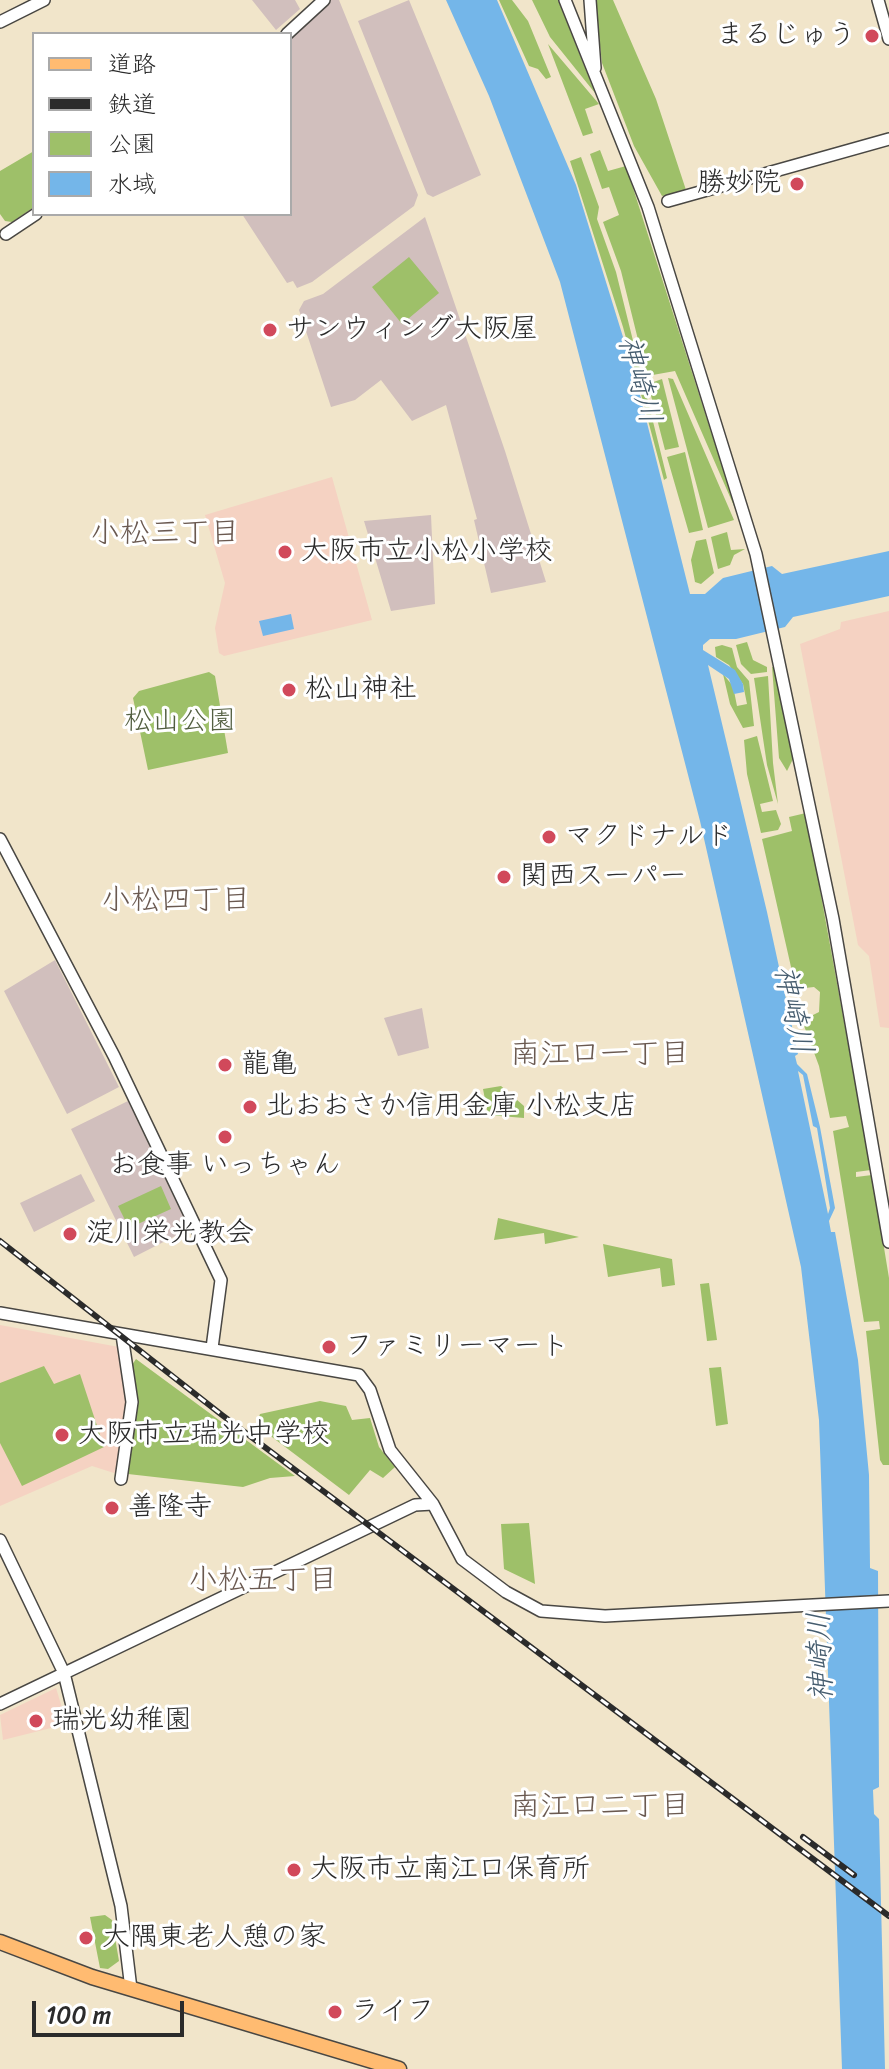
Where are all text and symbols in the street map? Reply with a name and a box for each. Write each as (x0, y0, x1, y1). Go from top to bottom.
place label: まるじゅう (716, 19, 856, 53)
marker: まるじゅう (863, 27, 881, 45)
legend (32, 32, 292, 216)
text: 道路 (108, 43, 156, 85)
text: 鉄道 (108, 83, 156, 125)
text: 公園 (108, 123, 156, 165)
text: 水域 (108, 163, 156, 205)
place label: 勝妙院 (697, 167, 781, 201)
marker: 勝妙院 (788, 175, 806, 193)
place label: サンウィング大阪屋 (286, 313, 538, 347)
marker: サンウィング大阪屋 (261, 321, 279, 339)
water label: 神崎川 (609, 332, 667, 428)
district label: 小松三丁目 (90, 516, 240, 552)
place label: 大阪市立小松小学校 (301, 535, 553, 569)
marker: 大阪市立小松小学校 (276, 543, 294, 561)
place label: 松山神社 (305, 673, 417, 707)
marker: 松山神社 (280, 681, 298, 699)
park label: 松山公園 (124, 705, 236, 739)
place label: マクドナルド (565, 820, 733, 854)
marker: マクドナルド (540, 828, 558, 846)
place label: 関西スーパー (520, 860, 687, 894)
marker: 関西スーパー (495, 868, 513, 886)
district label: 小松四丁目 (101, 883, 251, 919)
water label: 神崎川 (765, 962, 819, 1058)
district label: 南江口一丁目 (510, 1037, 690, 1073)
place label: 龍亀 (241, 1048, 297, 1082)
marker: 龍亀 (216, 1056, 234, 1074)
place label: 北おおさか信用金庫 小松支店 (266, 1090, 637, 1124)
marker: 北おおさか信用金庫 小松支店 (241, 1098, 259, 1116)
marker: お食事 いっちゃん (216, 1128, 234, 1146)
place label: お食事 いっちゃん (109, 1149, 341, 1183)
place label: 淀川栄光教会 (86, 1217, 254, 1251)
marker: 淀川栄光教会 (61, 1225, 79, 1243)
place label: ファミリーマート (345, 1330, 569, 1364)
marker: ファミリーマート (320, 1338, 338, 1356)
place label: 大阪市立瑞光中学校 (78, 1418, 330, 1452)
marker: 大阪市立瑞光中学校 (53, 1426, 71, 1444)
place label: 善隆寺 (128, 1491, 212, 1525)
marker: 善隆寺 (103, 1499, 121, 1517)
district label: 小松五丁目 (188, 1563, 338, 1599)
water label: 神崎川 (802, 1611, 842, 1703)
place label: 瑞光幼稚園 (52, 1704, 192, 1738)
marker: 瑞光幼稚園 (27, 1712, 45, 1730)
district label: 南江口二丁目 (510, 1789, 690, 1825)
place label: 大阪市立南江口保育所 (310, 1853, 590, 1887)
marker: 大阪市立南江口保育所 (285, 1861, 303, 1879)
place label: 大隅東老人憩の家 (102, 1921, 326, 1955)
marker: 大隅東老人憩の家 (77, 1929, 95, 1947)
scale bar (36, 1985, 188, 2035)
text: 100 m (46, 1994, 111, 2036)
place label: ライフ (351, 1995, 435, 2029)
marker: ライフ (326, 2003, 344, 2021)

